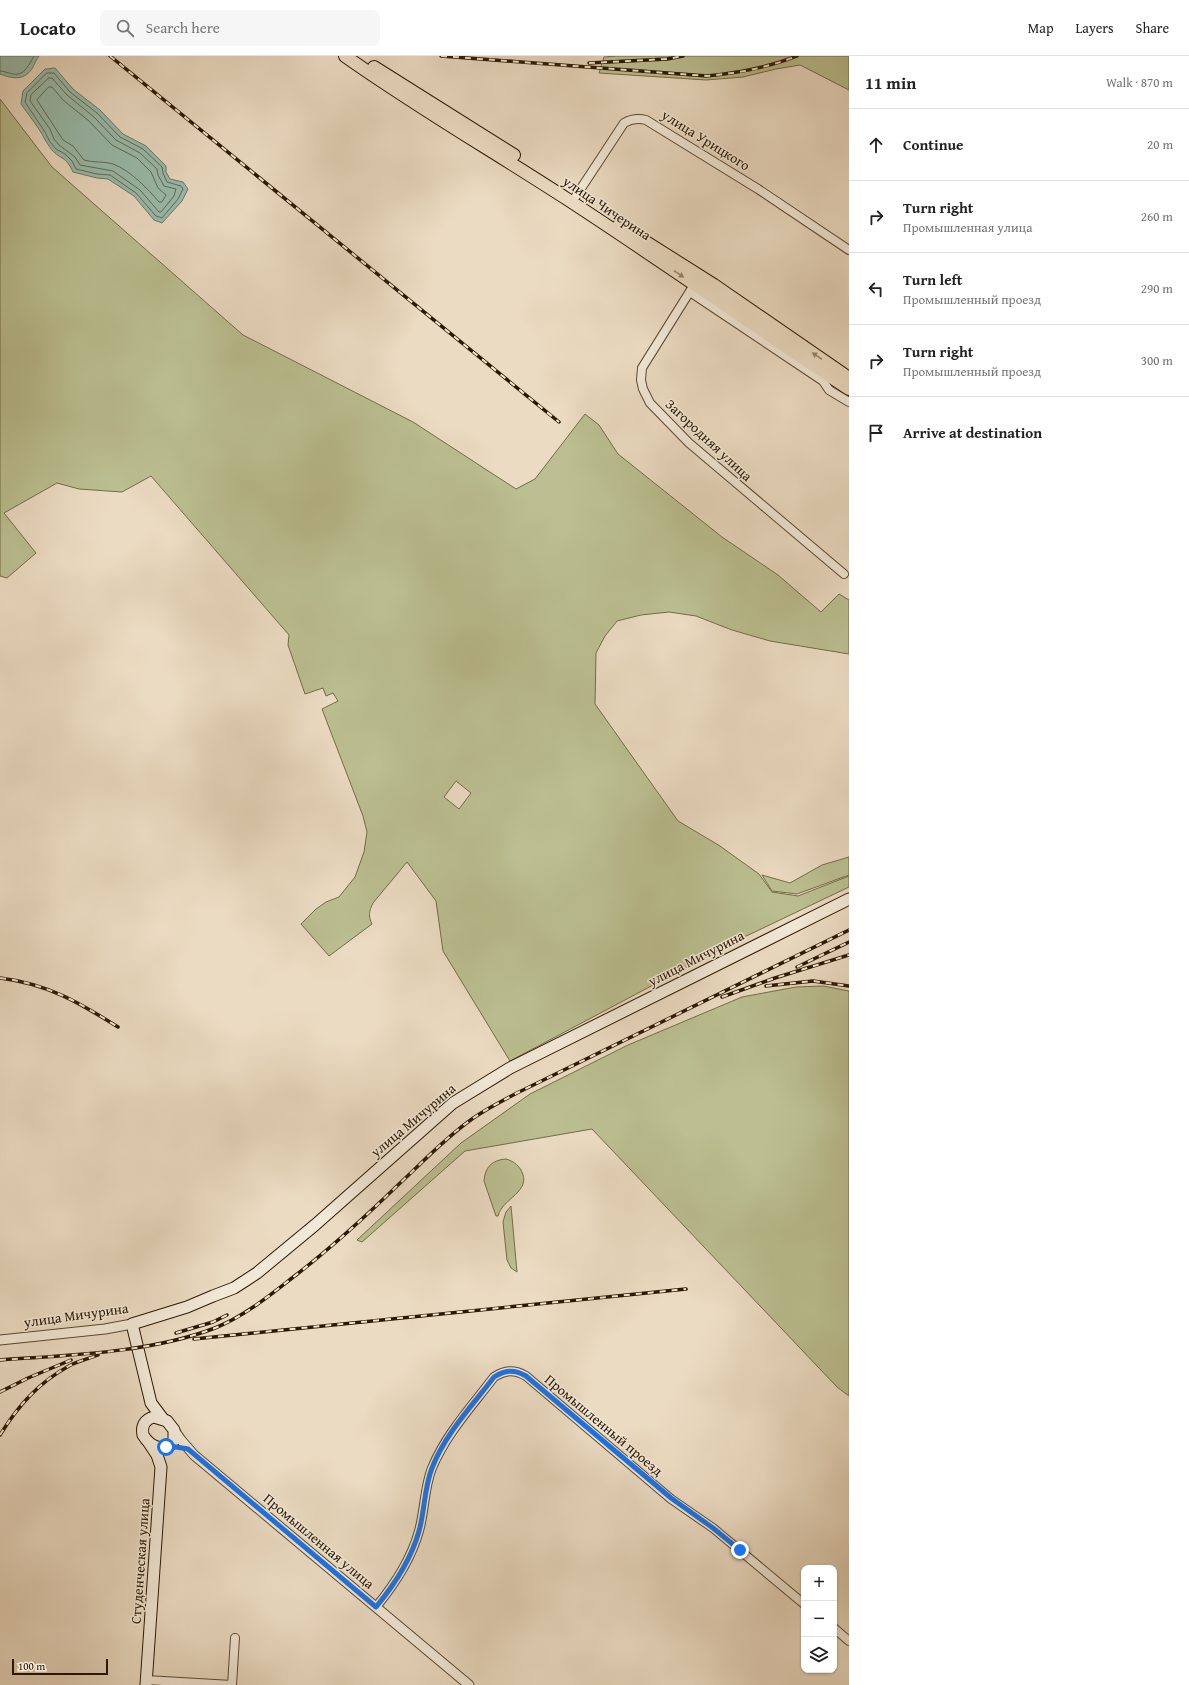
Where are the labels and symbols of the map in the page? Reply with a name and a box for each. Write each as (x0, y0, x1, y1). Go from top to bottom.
street label: улица Урицкого (657, 104, 754, 175)
street label: улица Чичерина (558, 170, 655, 245)
one-way arrow (673, 270, 684, 278)
one-way arrow (811, 352, 822, 360)
street label: Загородняя улица (661, 394, 757, 486)
street label: улица Мичурина (644, 925, 748, 991)
street label: улица Мичурина (365, 1078, 460, 1162)
street label: улица Мичурина (21, 1298, 130, 1332)
street label: Промышленный проезд (541, 1370, 668, 1481)
route start (157, 1438, 175, 1456)
street label: Промышленная улица (259, 1489, 379, 1594)
street label: Студенческая улица (126, 1497, 154, 1625)
route end (731, 1541, 749, 1559)
scale bar (12, 1657, 108, 1676)

